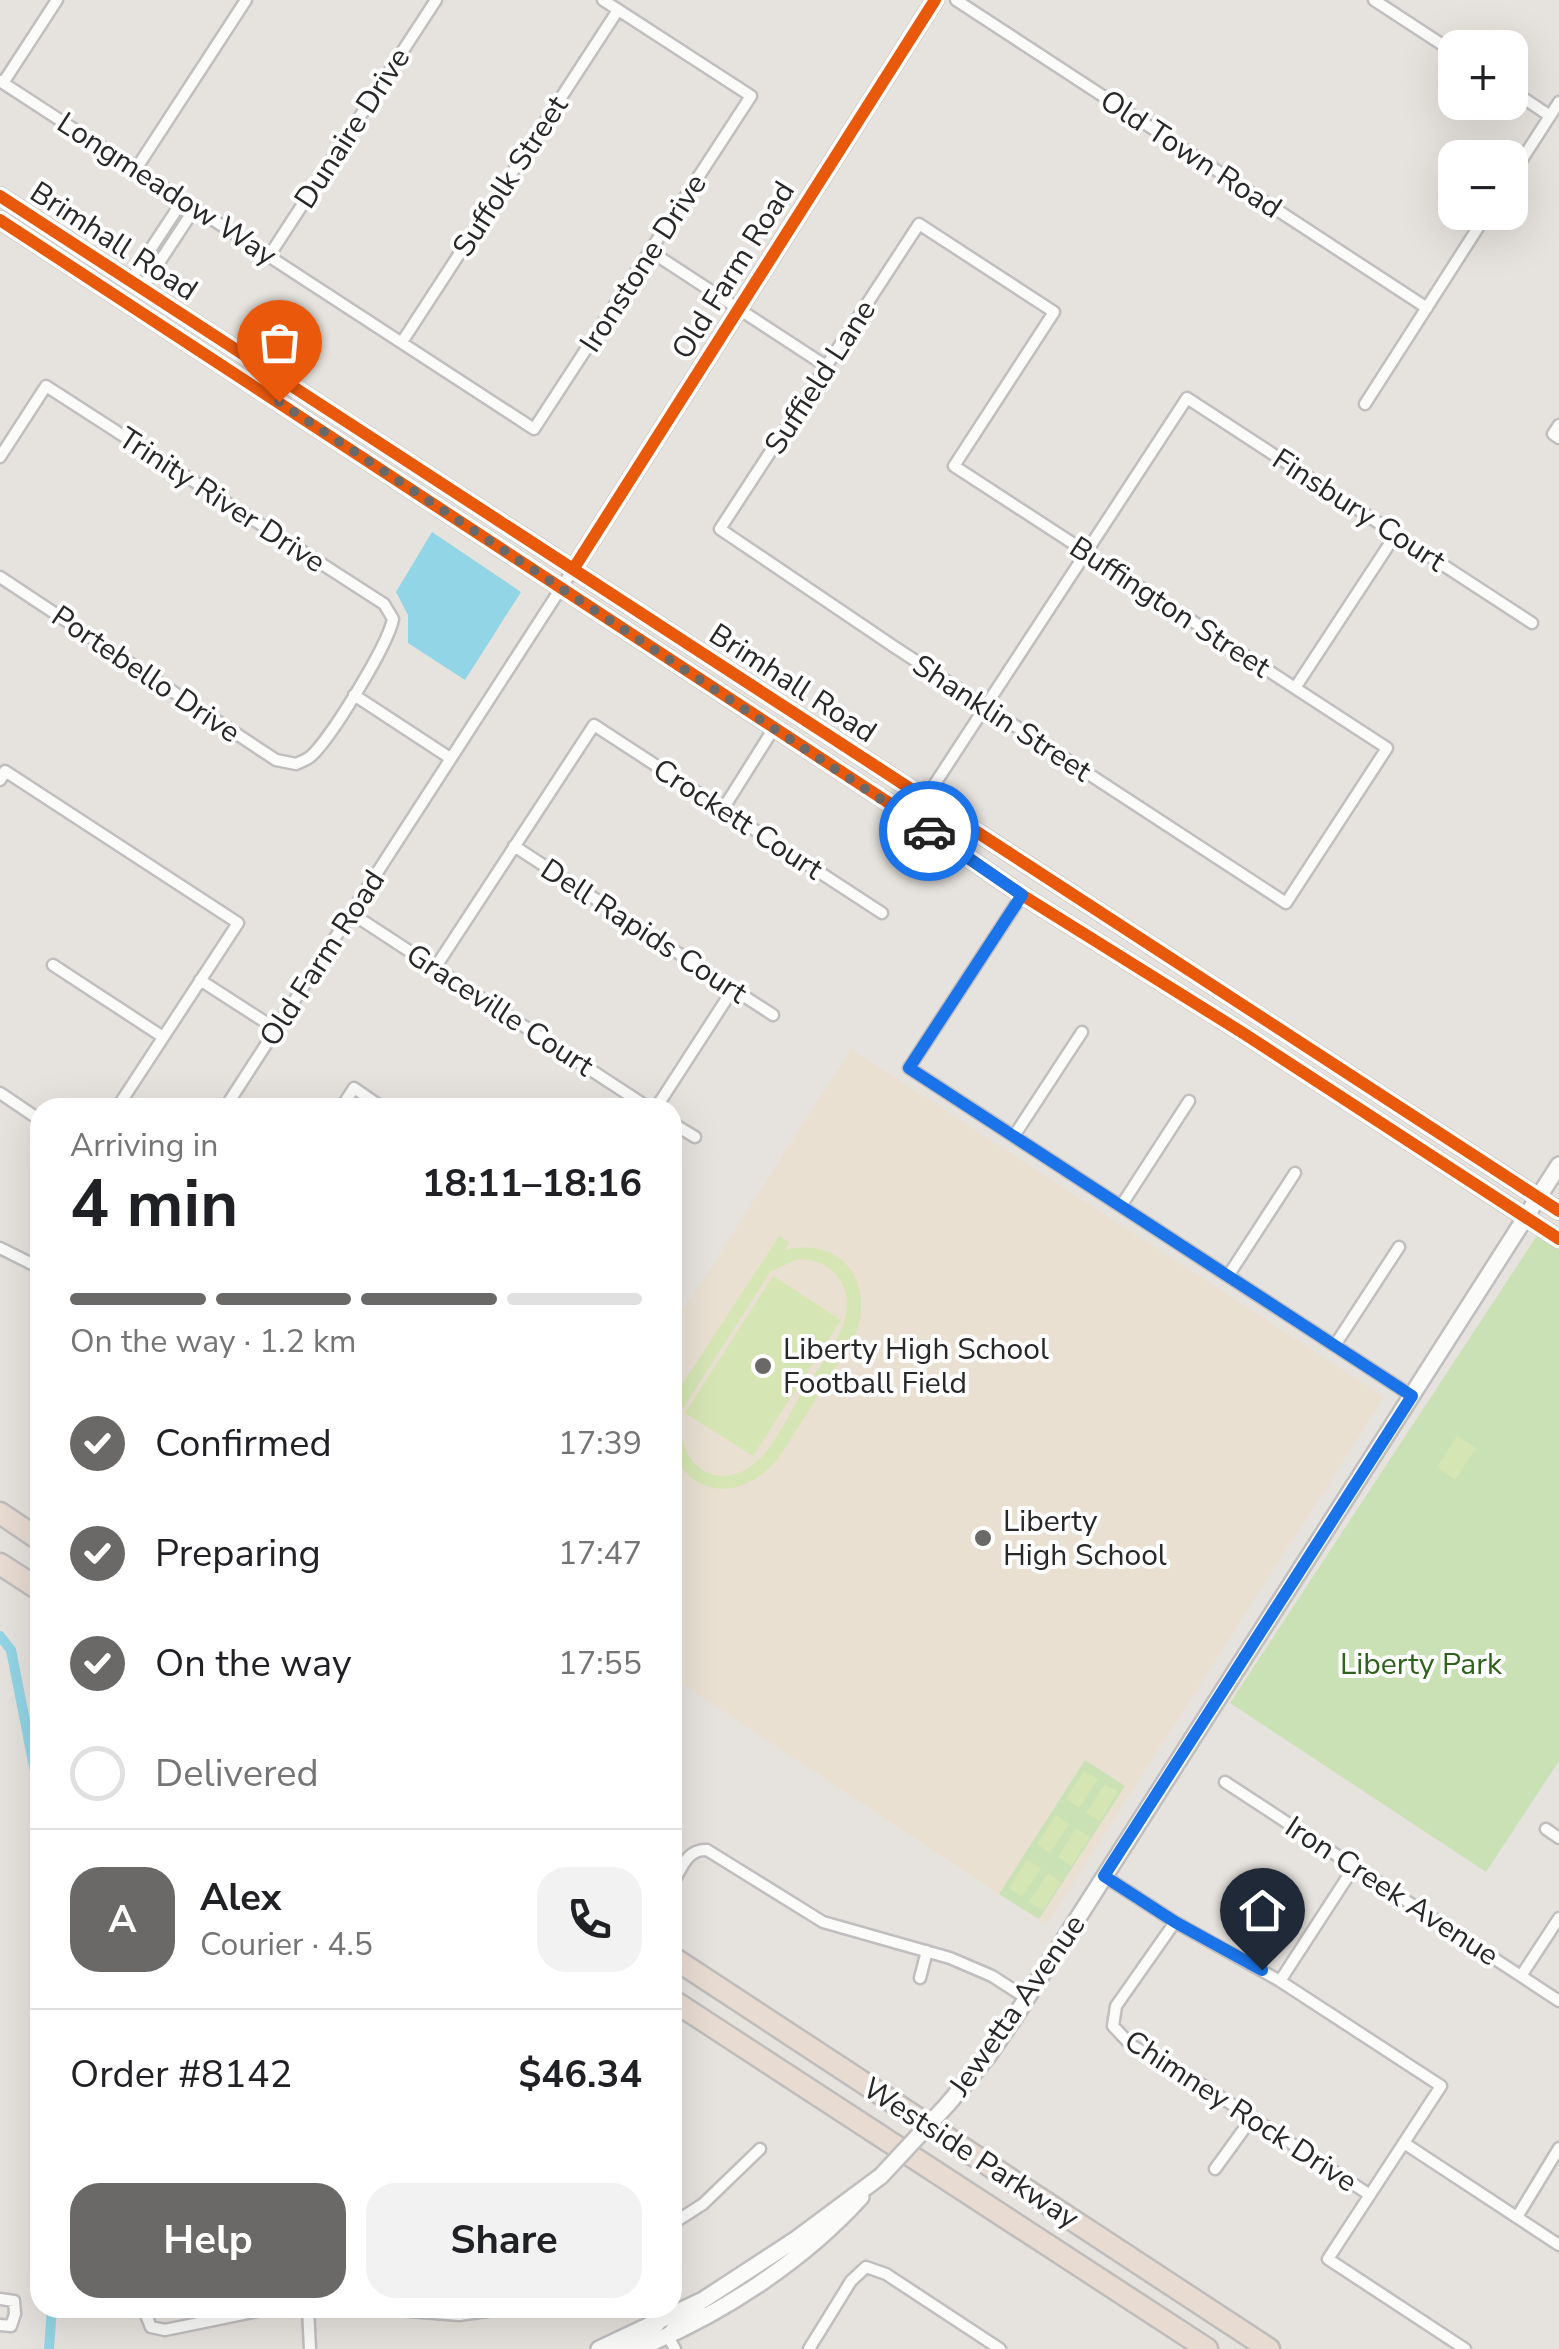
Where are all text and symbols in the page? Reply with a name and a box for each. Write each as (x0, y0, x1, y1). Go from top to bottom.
map controls (1438, 30, 1528, 230)
button: + (1438, 30, 1528, 120)
street label: Dunaire Drive (285, 40, 420, 217)
street label: Old Town Road (1092, 80, 1290, 229)
street label: Suffolk Street (443, 87, 578, 265)
street label: Longmeadow Way (49, 103, 285, 276)
button: − (1438, 140, 1528, 230)
street label: Ironstone Drive (570, 166, 716, 360)
street label: Brimhall Road (22, 172, 205, 311)
street label: Old Farm Road (662, 173, 804, 367)
street label: Suffield Lane (755, 292, 886, 463)
pin (237, 300, 322, 403)
icon: bag (252, 315, 307, 370)
street label: Trinity River Drive (110, 418, 333, 583)
street label: Finsbury Court (1264, 439, 1454, 582)
street label: Buffington Street (1061, 527, 1278, 688)
street label: Portebello Drive (43, 596, 248, 753)
street label: Brimhall Road (701, 614, 884, 753)
street label: Shanklin Street (904, 645, 1100, 792)
street label: Crockett Court (645, 749, 831, 890)
courier (879, 781, 979, 881)
icon: car (902, 804, 957, 859)
street label: Dell Rapids Court (533, 849, 755, 1014)
street label: Old Farm Road (250, 862, 395, 1054)
street label: Graceville Court (398, 934, 602, 1087)
text: Arriving in (70, 1124, 218, 1167)
text: 18:11–18:16 (422, 1158, 642, 1209)
text: 4 min (70, 1160, 238, 1249)
text: On the way · 1.2 km (70, 1320, 356, 1363)
place label: Liberty High School Football Field (783, 1329, 1049, 1404)
marker: Liberty High School Football Field (752, 1355, 774, 1377)
icon: check (70, 1416, 125, 1471)
text: Confirmed (155, 1418, 332, 1469)
text: 17:39 (558, 1422, 642, 1465)
place label: Liberty High School (1003, 1501, 1167, 1576)
icon: check (70, 1526, 125, 1581)
marker: Liberty High School (972, 1527, 994, 1549)
text: Preparing (155, 1528, 321, 1579)
text: 17:47 (558, 1532, 642, 1575)
icon: check (70, 1636, 125, 1691)
text: On the way (155, 1638, 351, 1689)
text: 17:55 (558, 1642, 642, 1685)
park label: Liberty Park (1340, 1644, 1503, 1685)
text: Delivered (155, 1748, 319, 1799)
street label: Iron Creek Avenue (1277, 1807, 1507, 1976)
button: phone (537, 1867, 642, 1972)
pin (1220, 1868, 1305, 1971)
text: Alex (200, 1872, 281, 1923)
icon: home (1235, 1883, 1290, 1938)
text: A (108, 1894, 137, 1945)
street label: Jewetta Avenue (939, 1906, 1095, 2105)
text: Courier · 4.5 (200, 1923, 373, 1966)
street label: Chimney Rock Drive (1116, 2021, 1365, 2202)
text: Order #8142 (70, 2049, 292, 2100)
text: $46.34 (519, 2049, 642, 2100)
street label: Westside Parkway (855, 2068, 1087, 2239)
button: Help (70, 2183, 346, 2298)
button: Share (366, 2183, 642, 2298)

